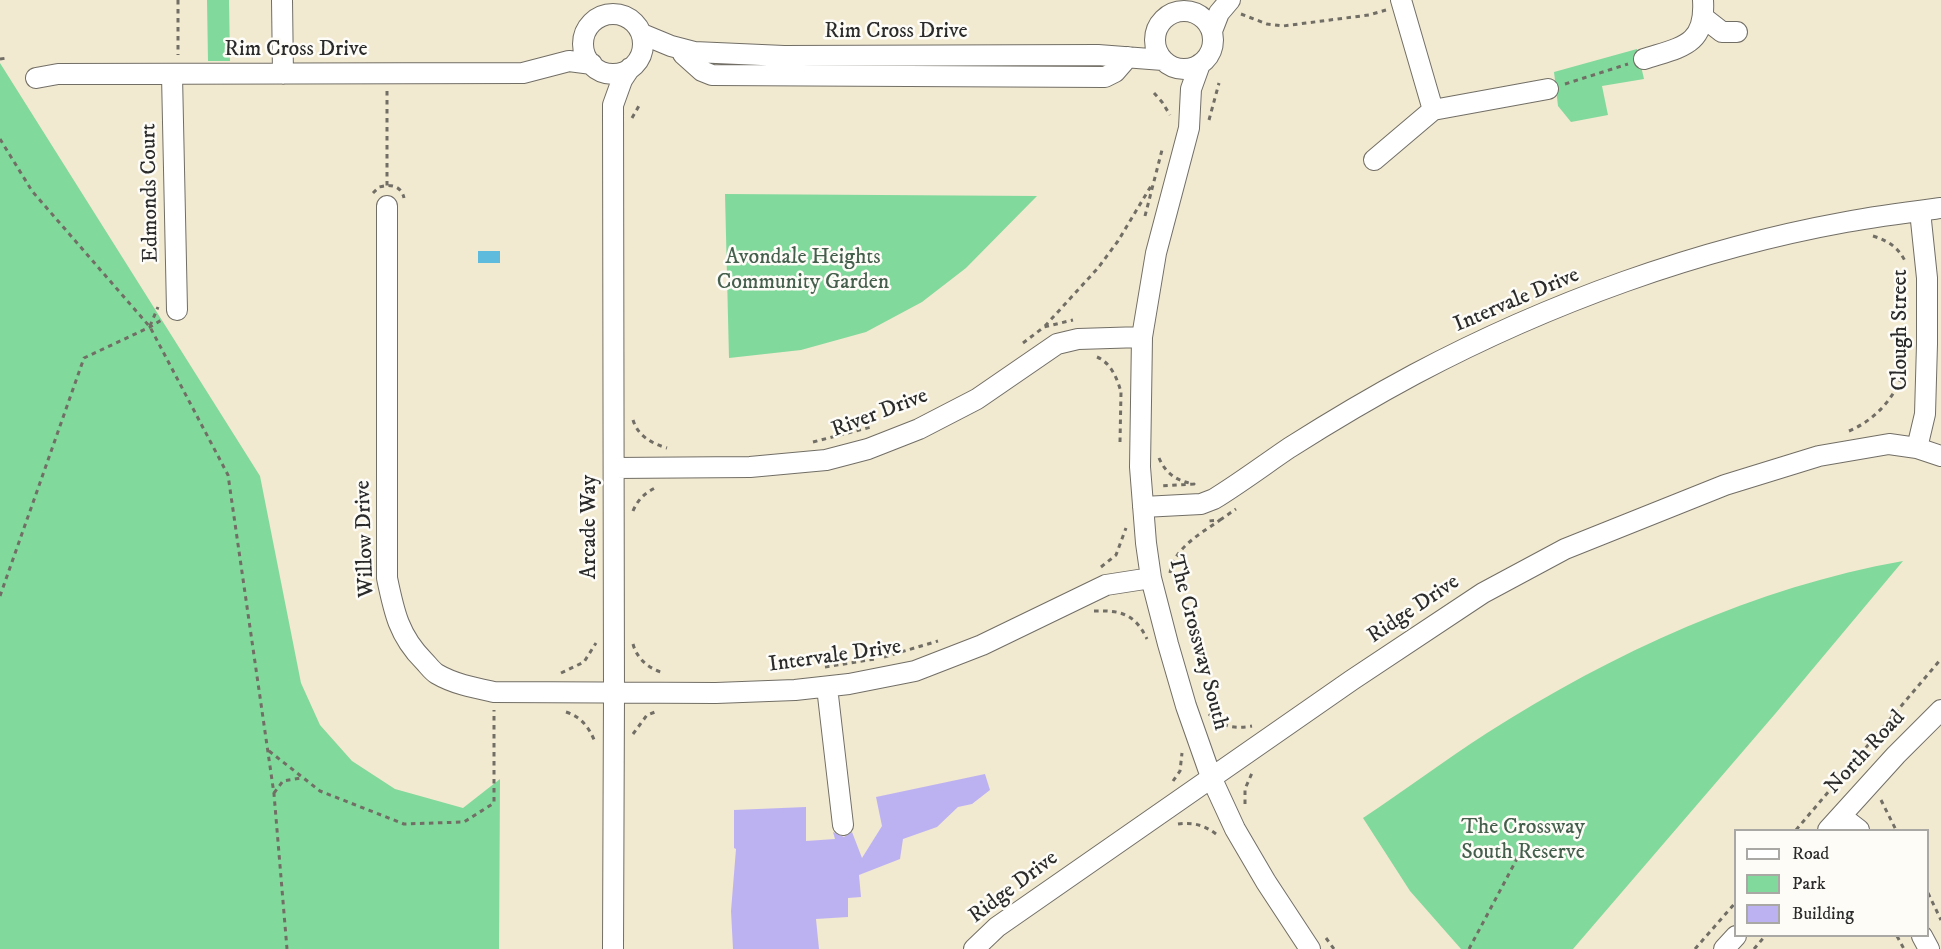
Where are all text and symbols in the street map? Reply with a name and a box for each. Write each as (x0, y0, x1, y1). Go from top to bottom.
street label: Rim Cross Drive (824, 19, 968, 45)
street label: Rim Cross Drive (224, 37, 368, 63)
street label: Edmonds Court (137, 123, 165, 263)
park label: Avondale Heights Community Garden (717, 245, 889, 296)
street label: Intervale Drive (1450, 263, 1584, 339)
street label: Clough Street (1888, 269, 1914, 391)
street label: River Drive (828, 384, 932, 444)
street label: Arcade Way (577, 475, 603, 579)
street label: Willow Drive (351, 480, 381, 598)
street label: The Crossway South (1161, 553, 1233, 733)
street label: Ridge Drive (1363, 570, 1465, 650)
street label: Intervale Drive (767, 635, 903, 679)
street label: North Road (1820, 706, 1912, 800)
park label: The Crossway South Reserve (1461, 815, 1585, 866)
legend (1734, 829, 1929, 937)
text: Road (1792, 843, 1829, 865)
street label: Ridge Drive (964, 846, 1064, 930)
text: Park (1792, 873, 1826, 895)
text: Building (1792, 903, 1854, 925)

